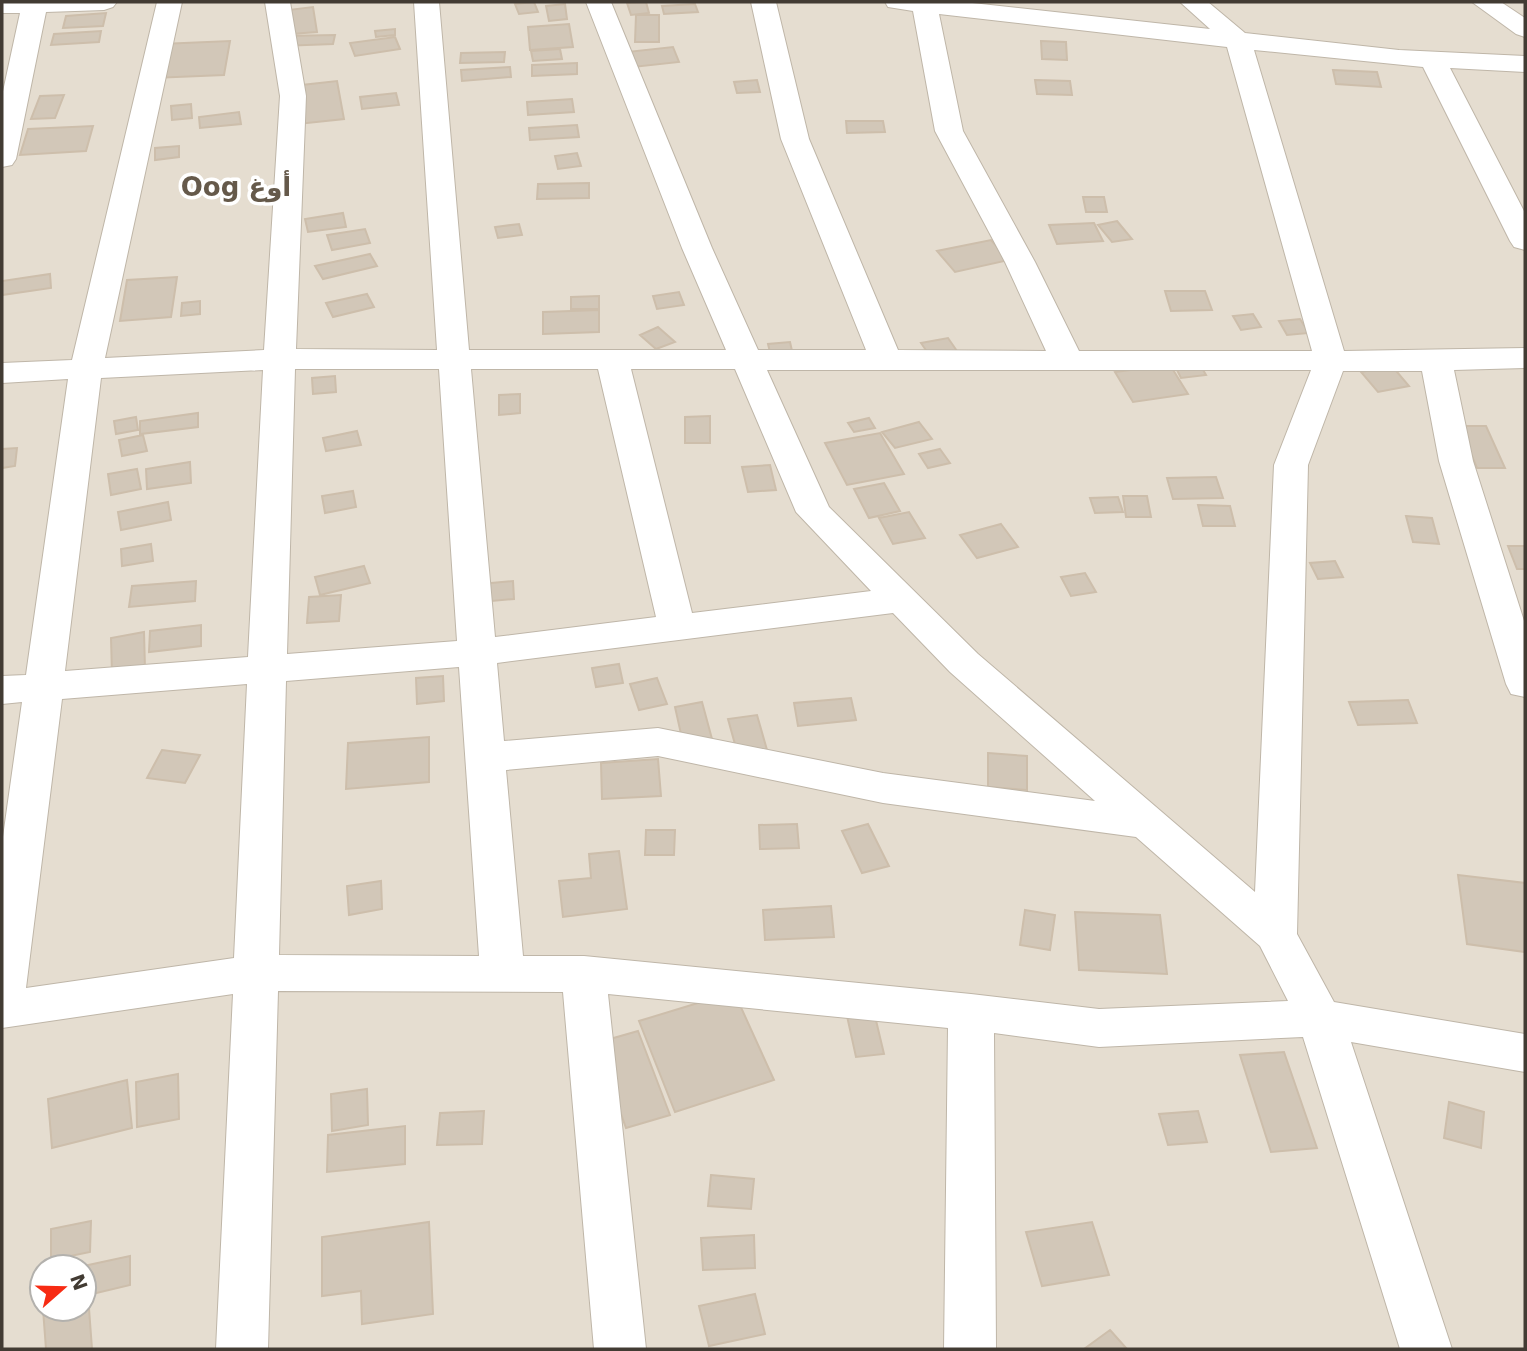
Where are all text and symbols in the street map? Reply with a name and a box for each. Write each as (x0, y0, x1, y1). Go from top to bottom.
district label: Oog أوغ (181, 170, 291, 203)
north arrow (28, 1253, 98, 1323)
text: N (66, 1271, 92, 1293)

